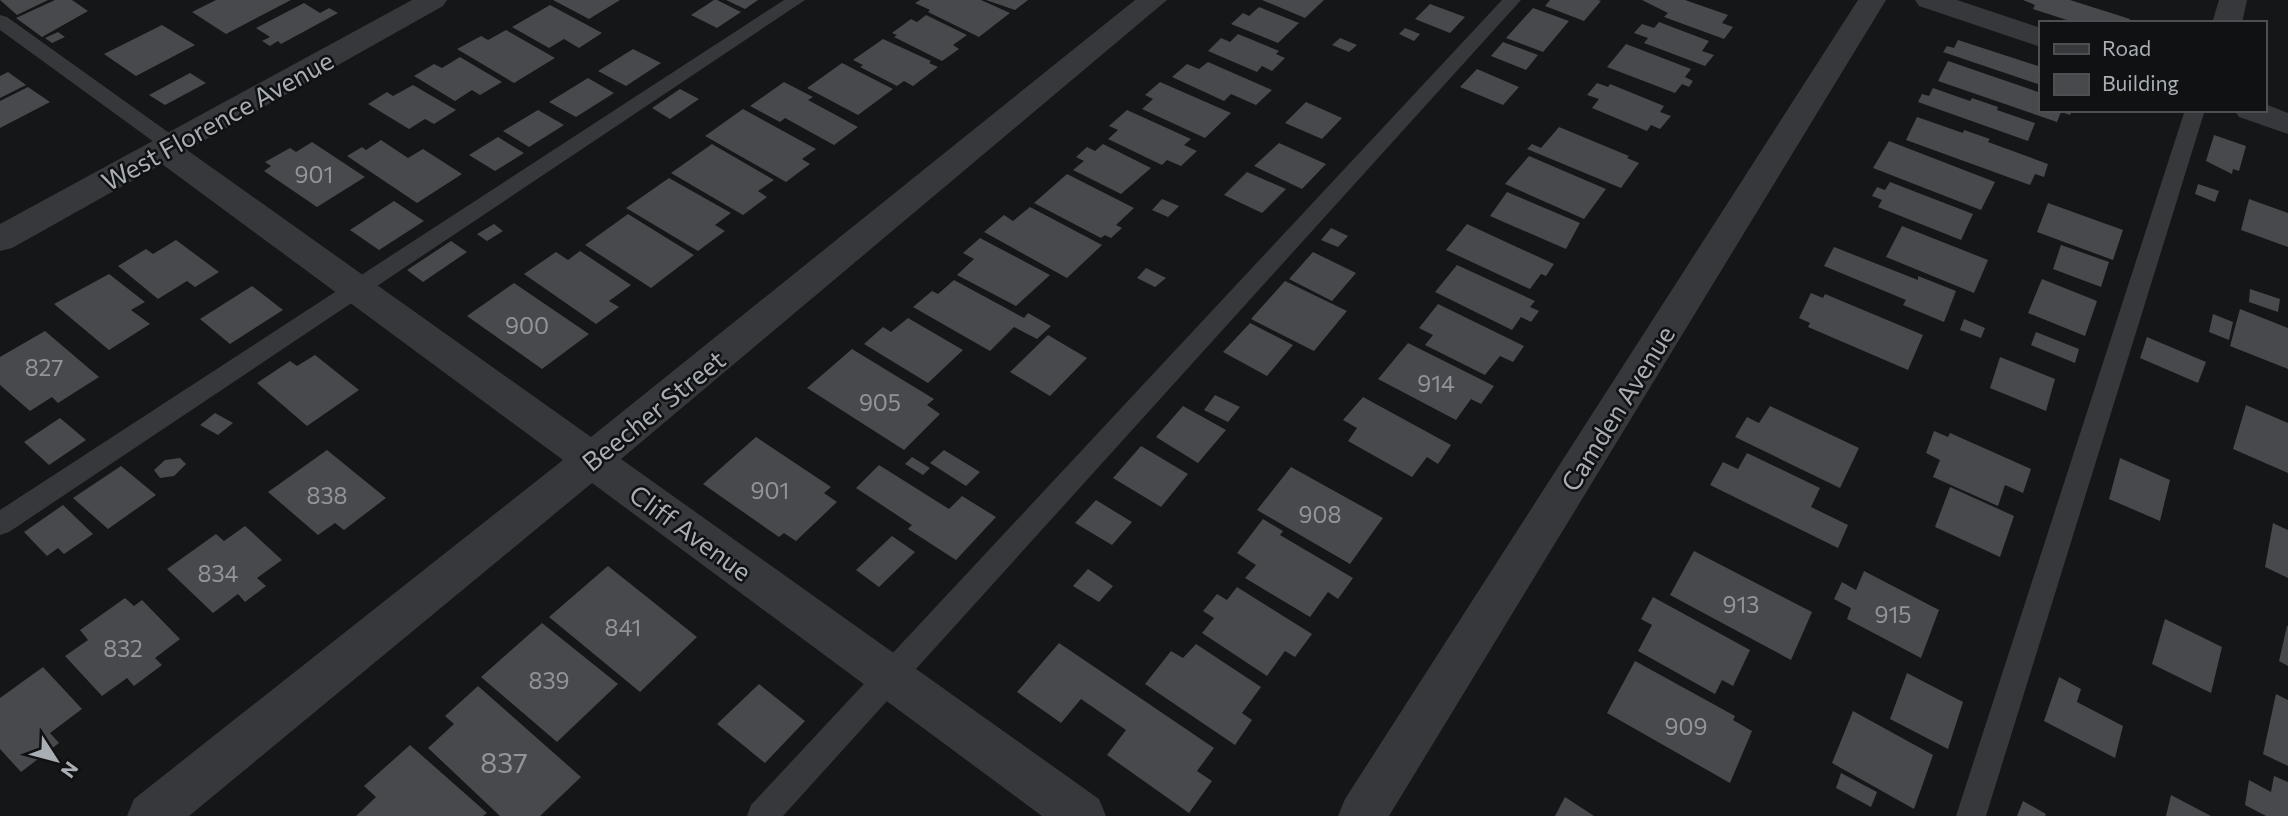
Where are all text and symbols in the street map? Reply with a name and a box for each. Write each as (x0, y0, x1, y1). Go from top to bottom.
legend (2039, 21, 2267, 112)
text: Road (2102, 35, 2151, 60)
street label: West Florence Avenue (96, 44, 338, 196)
text: Building (2102, 70, 2179, 95)
house number: 901 (295, 160, 333, 188)
house number: 900 (505, 311, 549, 339)
street label: Camden Avenue (1554, 319, 1680, 497)
street label: Beecher Street (575, 343, 731, 477)
house number: 827 (25, 353, 63, 381)
house number: 914 (1417, 369, 1455, 397)
house number: 905 (859, 388, 901, 416)
house number: 901 (751, 476, 789, 504)
street label: Cliff Avenue (624, 478, 758, 586)
house number: 838 (307, 481, 347, 509)
house number: 908 (1299, 500, 1341, 528)
house number: 834 (198, 559, 239, 587)
house number: 913 (1723, 590, 1759, 618)
house number: 915 (1874, 600, 1912, 628)
house number: 841 (605, 613, 641, 641)
house number: 832 (103, 634, 143, 662)
house number: 839 (529, 666, 569, 694)
house number: 909 (1665, 712, 1707, 740)
north arrow (21, 725, 91, 795)
house number: 837 (480, 745, 528, 779)
text: N (57, 758, 84, 783)

